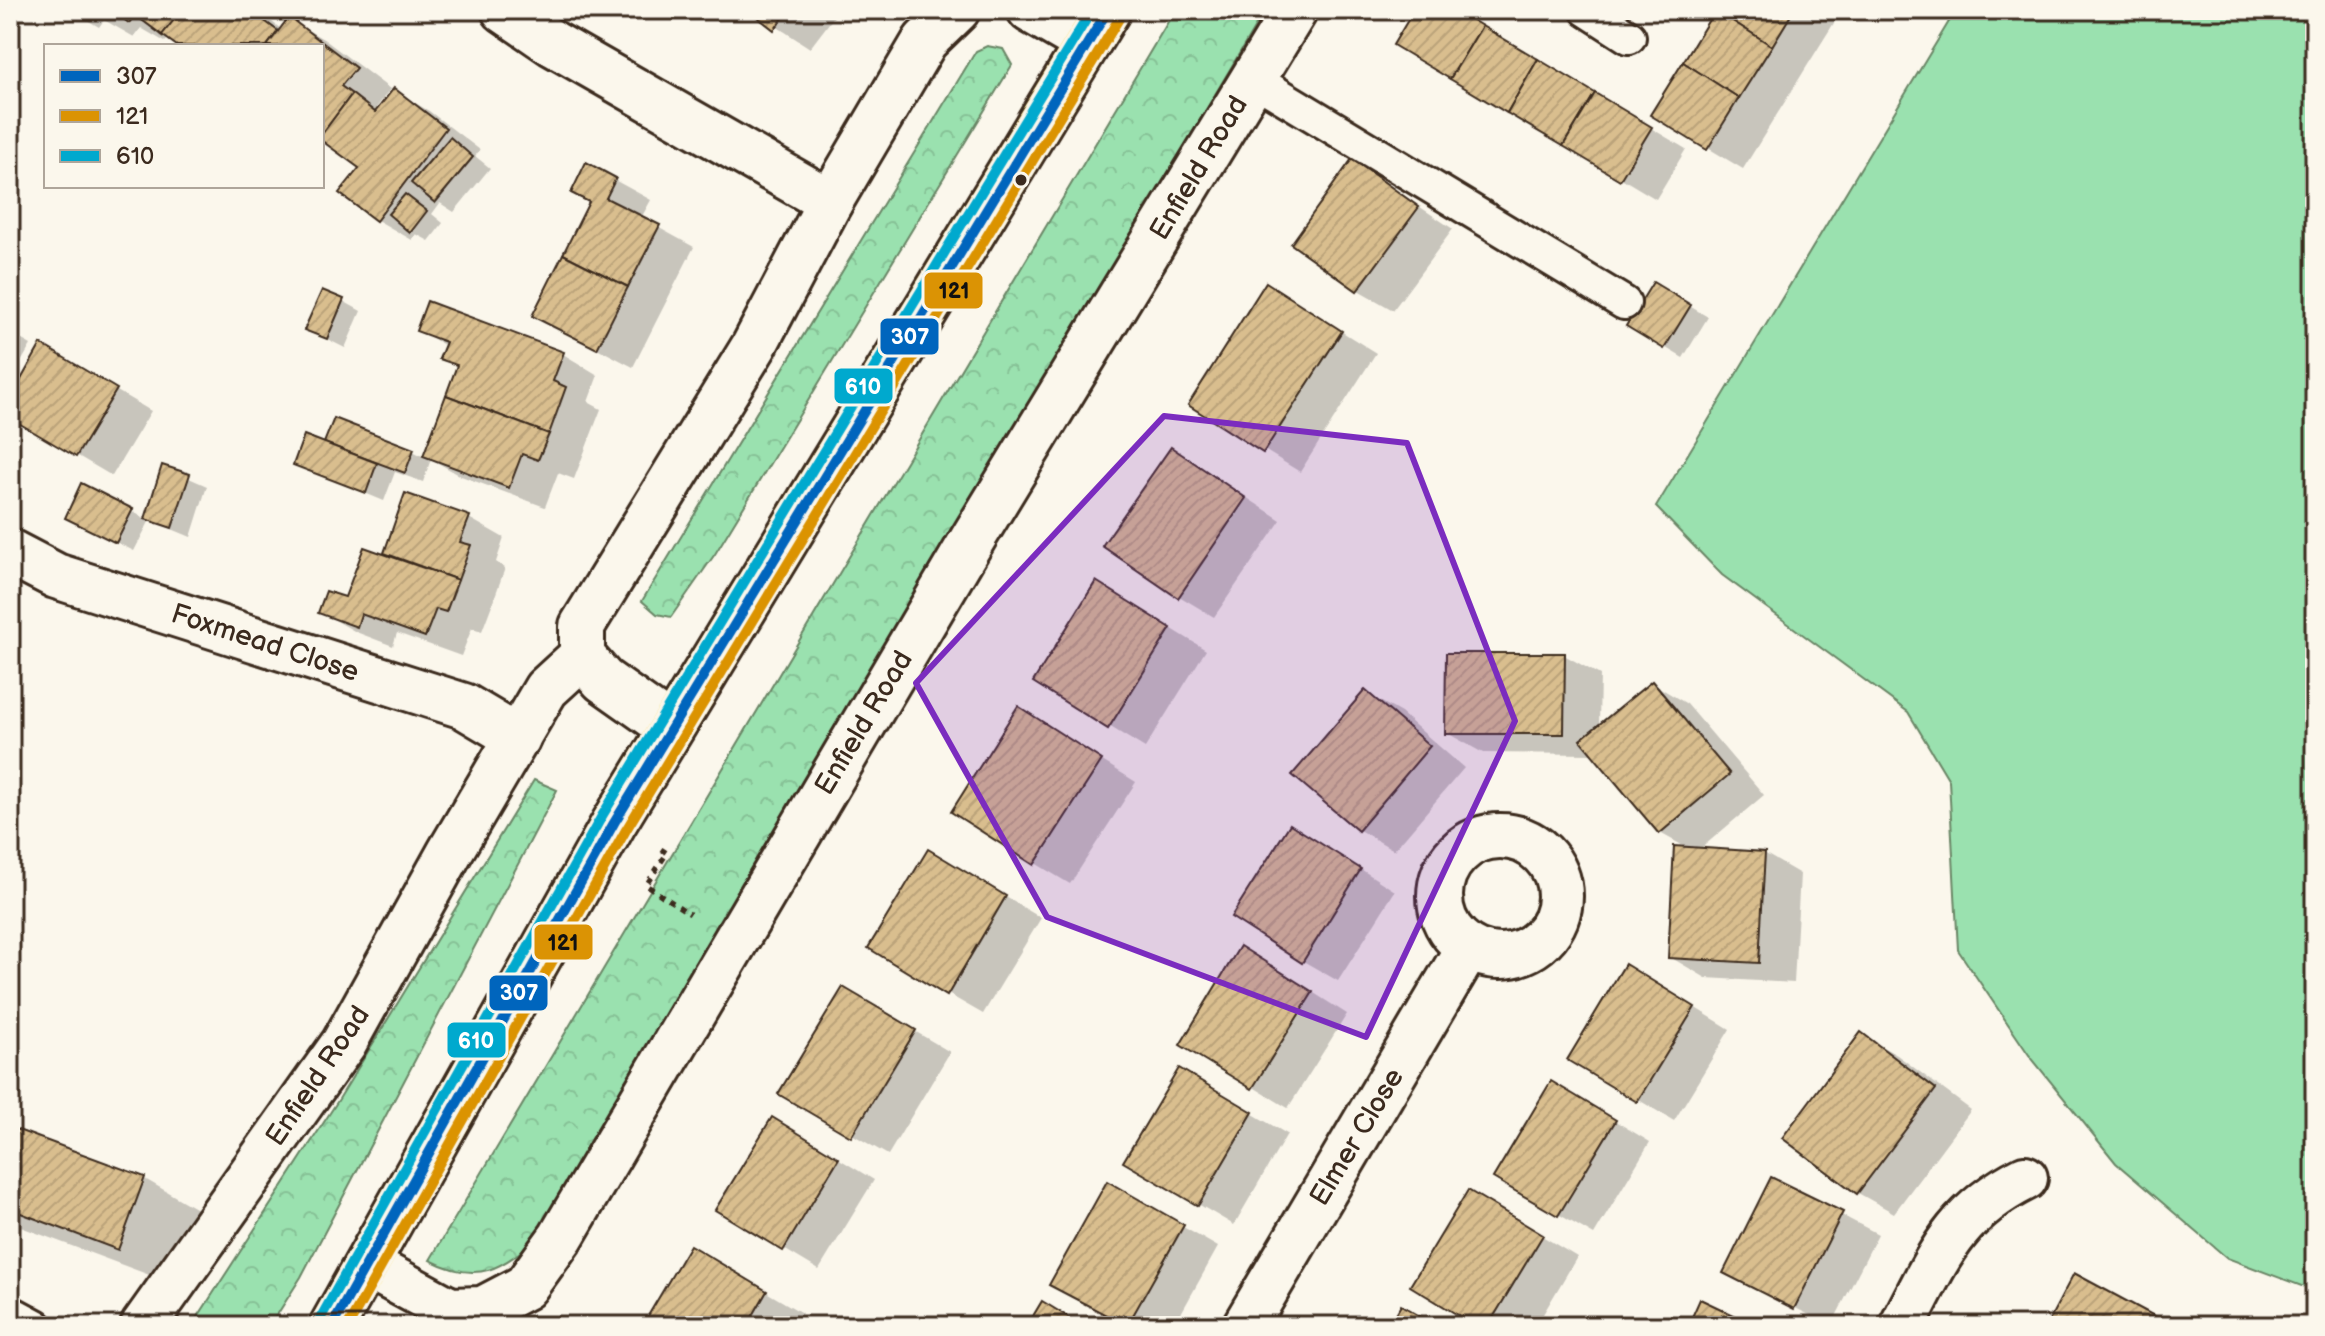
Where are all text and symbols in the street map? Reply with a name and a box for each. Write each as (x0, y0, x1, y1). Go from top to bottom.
legend (44, 44, 324, 188)
text: 307 (116, 62, 157, 91)
street label: Enfield Road (1143, 90, 1255, 246)
text: 121 (116, 102, 148, 131)
text: 610 (116, 142, 154, 171)
unlabelled marker (1013, 172, 1029, 188)
line badge: 121 (923, 271, 984, 310)
text: 121 (938, 278, 970, 305)
line badge: 307 (879, 317, 940, 356)
text: 307 (891, 324, 929, 351)
line badge: 610 (833, 367, 894, 405)
text: 610 (845, 374, 881, 401)
street label: Foxmead Close (167, 597, 363, 689)
street label: Enfield Road (808, 645, 920, 801)
line badge: 121 (533, 923, 594, 961)
text: 121 (547, 930, 579, 957)
line badge: 307 (488, 974, 549, 1012)
text: 307 (500, 980, 538, 1007)
street label: Enfield Road (259, 1000, 377, 1152)
line badge: 610 (446, 1021, 507, 1059)
text: 610 (458, 1028, 494, 1055)
street label: Elmer Close (1303, 1062, 1411, 1212)

